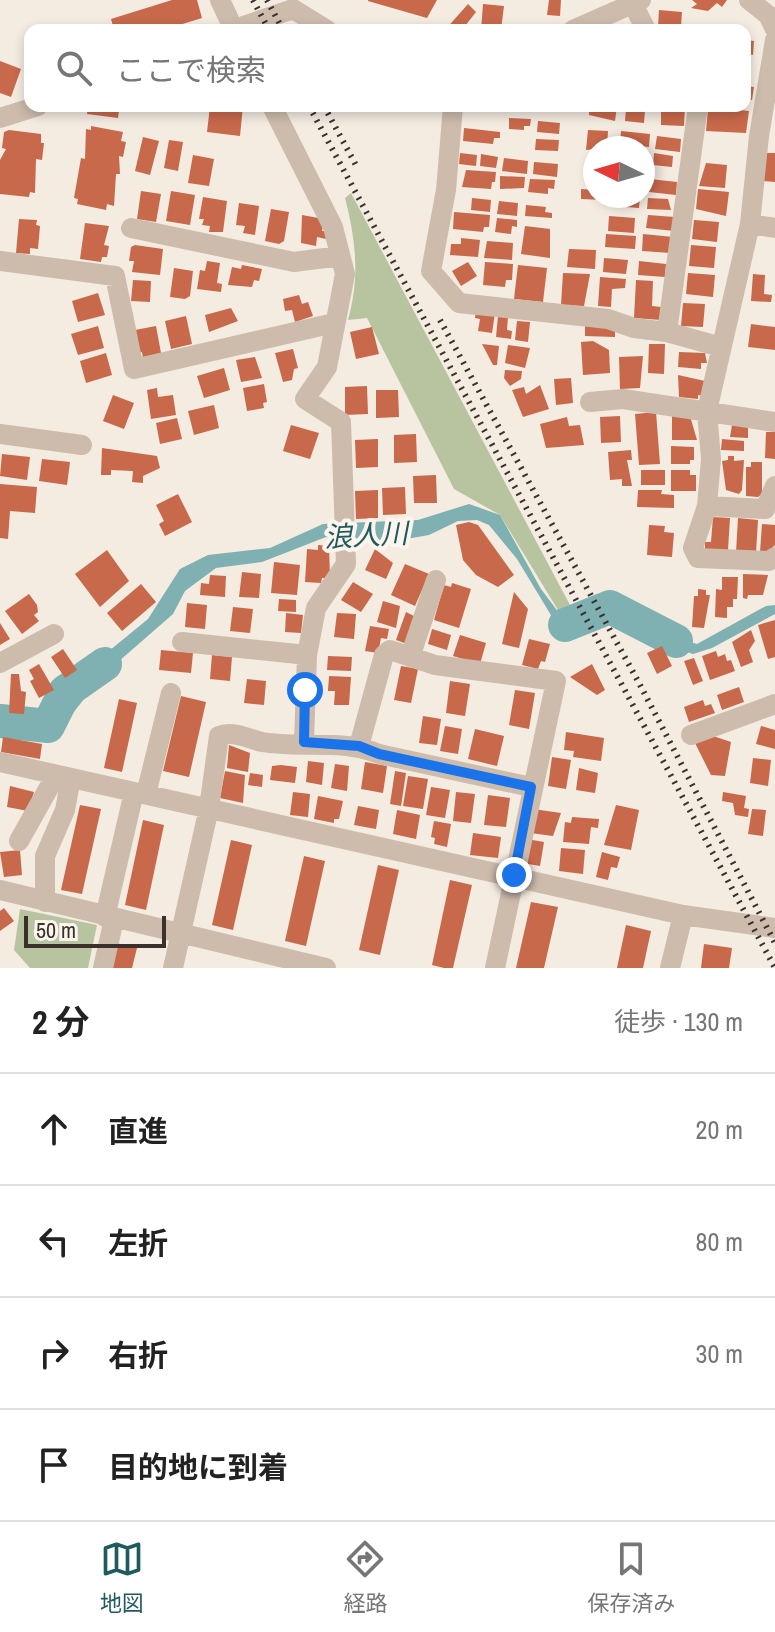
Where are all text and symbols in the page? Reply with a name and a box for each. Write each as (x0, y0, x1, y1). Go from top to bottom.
search box (24, 24, 751, 112)
icon: search (52, 46, 96, 90)
text: ここで検索 (116, 50, 266, 90)
north arrow (583, 136, 655, 208)
water label: 浪人川 (323, 514, 412, 556)
route start (287, 672, 323, 708)
route end (496, 857, 532, 893)
scale bar (24, 912, 166, 948)
text: 50 m (36, 915, 76, 945)
text: 2 分 (32, 999, 89, 1045)
text: 徒歩 · 130 m (614, 1004, 743, 1039)
icon: ahead (32, 1107, 76, 1151)
text: 直進 (108, 1111, 168, 1151)
text: 20 m (696, 1112, 743, 1147)
icon: left (32, 1219, 76, 1263)
text: 左折 (108, 1223, 168, 1263)
text: 80 m (696, 1224, 743, 1259)
icon: right (32, 1331, 76, 1375)
text: 右折 (108, 1335, 168, 1375)
text: 30 m (696, 1336, 743, 1371)
icon: arrive (32, 1443, 76, 1487)
text: 目的地に到着 (108, 1447, 288, 1487)
tab: 地図 (100, 1537, 144, 1618)
tab: 経路 (343, 1537, 387, 1618)
tab: 保存済み (587, 1537, 675, 1618)

